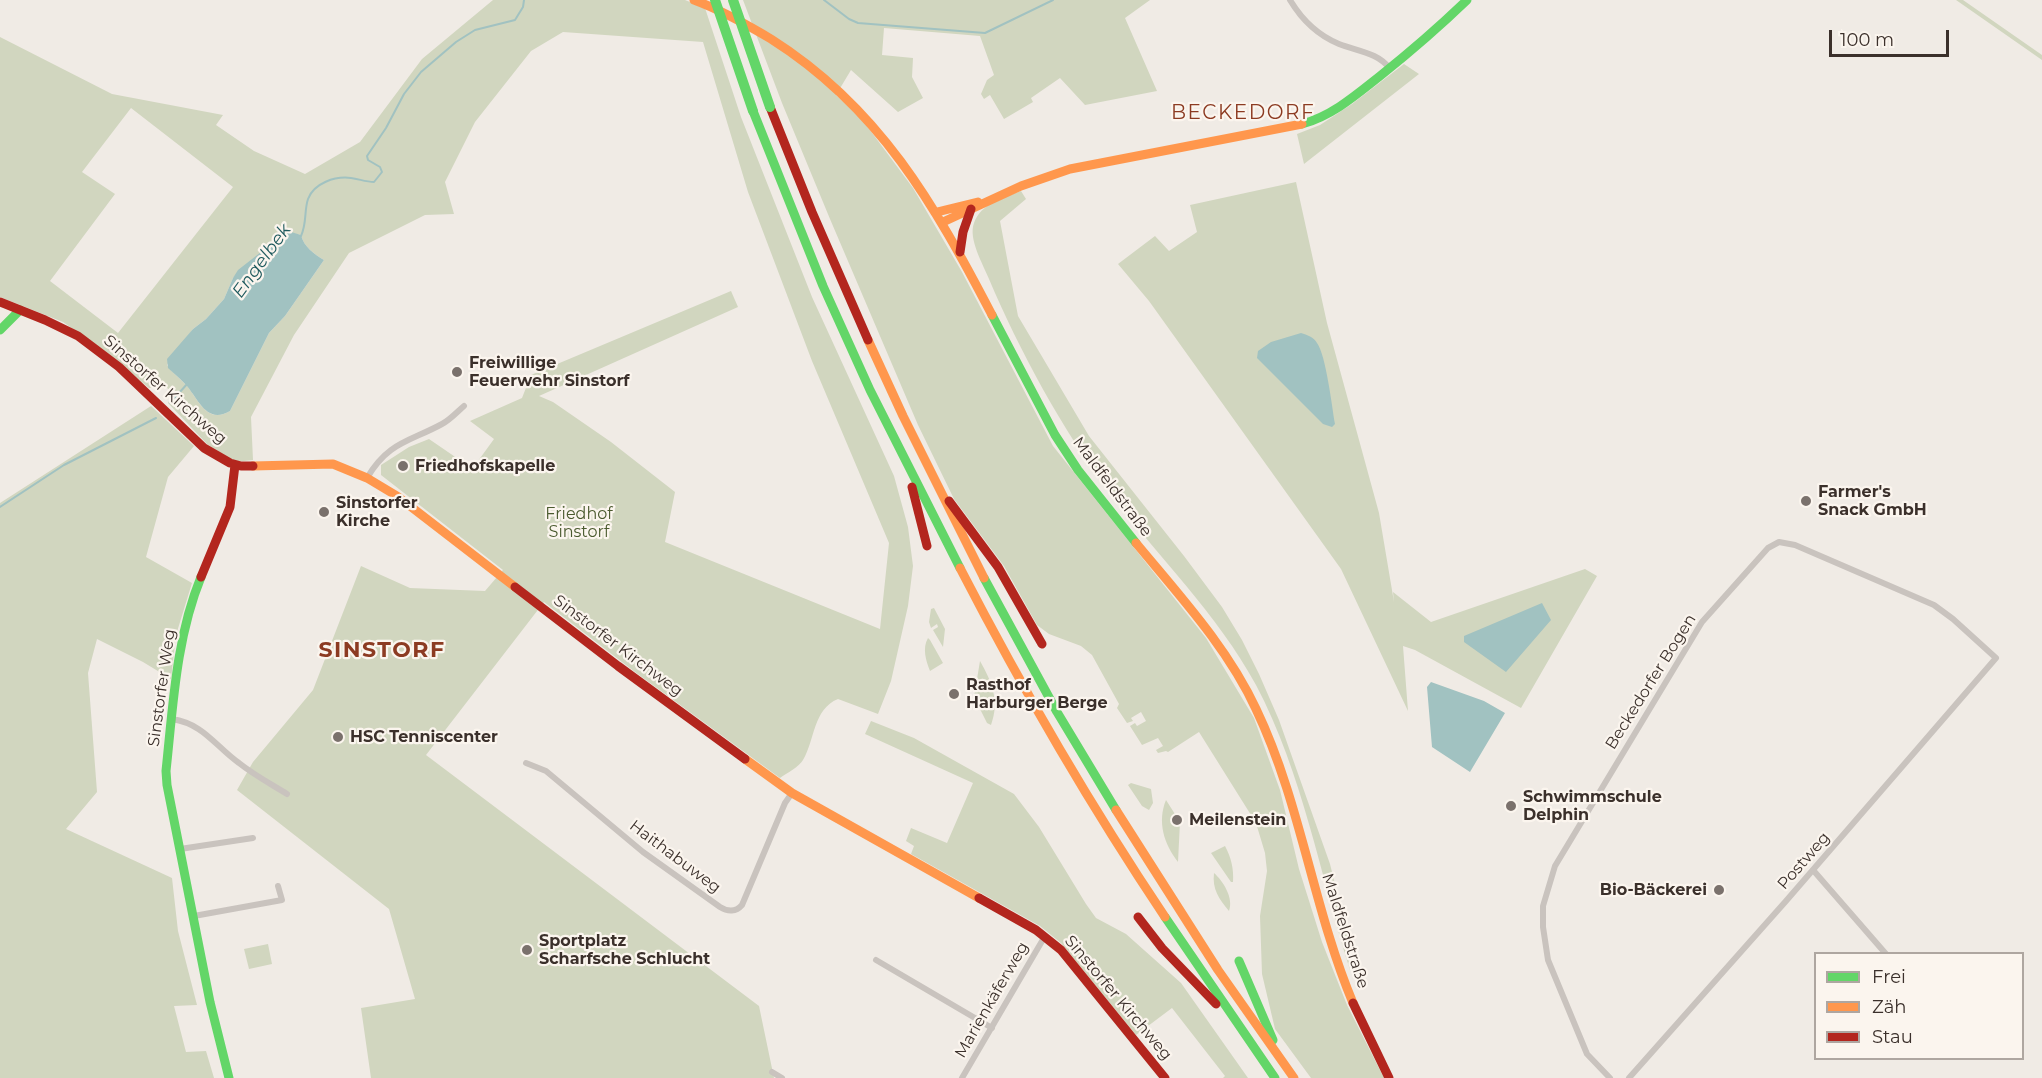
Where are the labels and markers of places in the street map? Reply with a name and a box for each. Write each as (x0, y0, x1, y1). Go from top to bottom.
place label: Freiwillige Feuerwehr Sinstorf (469, 353, 629, 391)
marker: Freiwillige Feuerwehr Sinstorf (450, 365, 464, 379)
place label: Friedhofskapelle (415, 456, 555, 476)
marker: Friedhofskapelle (396, 459, 410, 473)
place label: Farmer's Snack GmbH (1818, 482, 1927, 520)
place label: Sinstorfer Kirche (336, 493, 418, 531)
marker: Farmer's Snack GmbH (1799, 494, 1813, 508)
marker: Sinstorfer Kirche (317, 505, 331, 519)
place label: Rasthof Harburger Berge (966, 675, 1108, 713)
marker: Rasthof Harburger Berge (947, 687, 961, 701)
place label: HSC Tenniscenter (350, 727, 498, 747)
marker: HSC Tenniscenter (331, 730, 345, 744)
place label: Schwimmschule Delphin (1523, 787, 1662, 825)
marker: Schwimmschule Delphin (1504, 799, 1518, 813)
place label: Meilenstein (1189, 810, 1286, 830)
marker: Meilenstein (1170, 813, 1184, 827)
place label: Bio-Bäckerei (1600, 880, 1707, 900)
marker: Bio-Bäckerei (1712, 883, 1726, 897)
place label: Sportplatz Scharfsche Schlucht (539, 931, 710, 969)
marker: Sportplatz Scharfsche Schlucht (520, 943, 534, 957)

